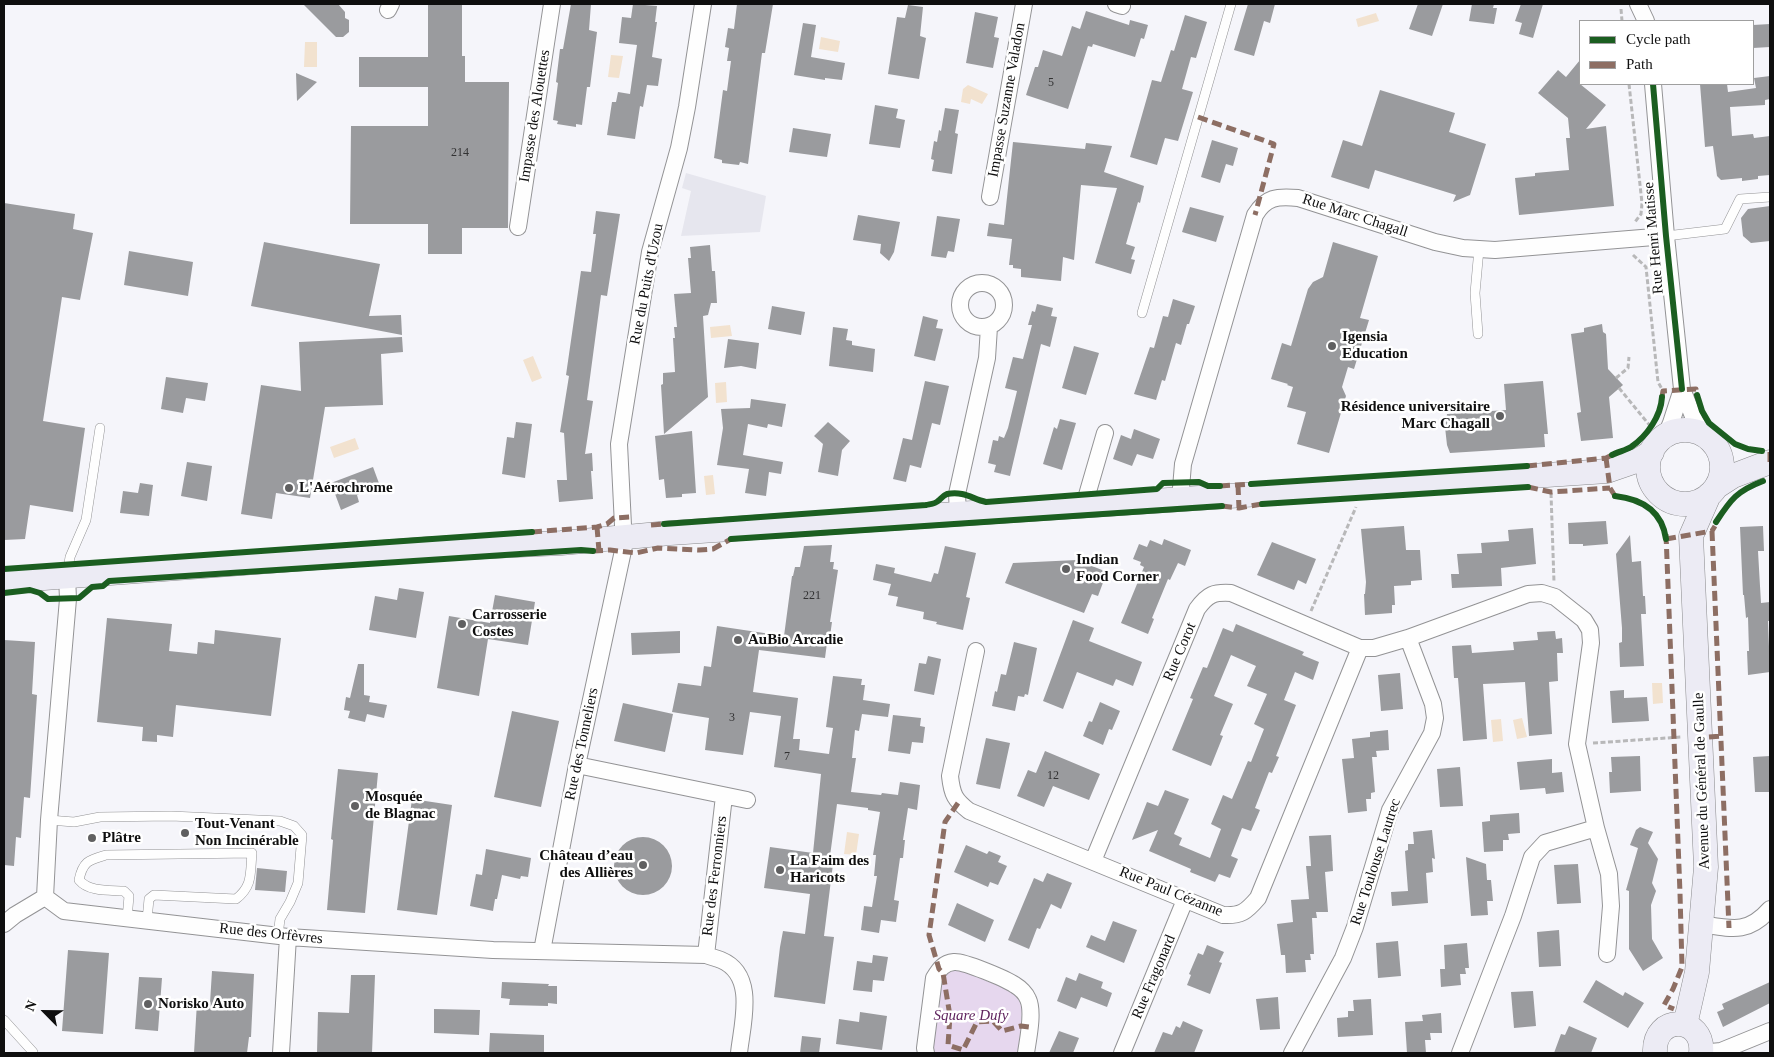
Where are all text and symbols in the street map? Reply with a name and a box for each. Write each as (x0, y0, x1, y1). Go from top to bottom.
legend (1579, 20, 1754, 85)
street label: Impasse Suzanne Valadon (985, 21, 1029, 179)
text: Cycle path (1626, 31, 1691, 47)
street label: Impasse des Alouettes (516, 48, 554, 184)
text: Path (1626, 56, 1653, 72)
house number: 5 (1048, 76, 1054, 90)
house number: 214 (451, 146, 469, 160)
street label: Rue Henri Matisse (1640, 181, 1668, 295)
street label: Rue Marc Chagall (1300, 190, 1410, 242)
street label: Rue du Puits d'Uzou (626, 222, 668, 346)
place label: Igensia Education (1342, 328, 1408, 363)
marker: Igensia Education (1326, 340, 1338, 352)
place label: Résidence universitaire Marc Chagall (1341, 398, 1490, 433)
marker: Résidence universitaire Marc Chagall (1494, 410, 1506, 422)
place label: L'Aérochrome (299, 479, 393, 497)
marker: L'Aérochrome (283, 482, 295, 494)
place label: Indian Food Corner (1076, 551, 1159, 586)
marker: Indian Food Corner (1060, 563, 1072, 575)
house number: 221 (803, 589, 821, 603)
place label: Carrosserie Costes (472, 606, 547, 641)
marker: Carrosserie Costes (456, 618, 468, 630)
street label: Rue Corot (1160, 620, 1200, 684)
place label: AuBio Arcadie (748, 631, 843, 649)
marker: AuBio Arcadie (732, 634, 744, 646)
street label: Rue des Tonneliers (561, 686, 603, 802)
street label: Avenue du Général de Gaulle (1690, 692, 1714, 870)
house number: 3 (729, 711, 735, 725)
house number: 7 (784, 750, 790, 764)
house number: 12 (1047, 769, 1059, 783)
place label: Mosquée de Blagnac (365, 788, 435, 823)
street label: Rue Toulouse Lautrec (1347, 796, 1405, 928)
marker: Mosquée de Blagnac (349, 800, 361, 812)
place label: Tout-Venant Non Incinérable (195, 815, 299, 850)
street label: Rue des Ferronniers (699, 815, 731, 937)
marker: Tout-Venant Non Incinérable (179, 827, 191, 839)
place label: Plâtre (102, 829, 141, 847)
marker: Plâtre (86, 832, 98, 844)
place label: Château d’eau des Allières (539, 847, 633, 882)
place label: La Faim des Haricots (790, 852, 869, 887)
marker: Château d’eau des Allières (637, 859, 649, 871)
street label: Rue Paul Cézanne (1117, 863, 1225, 921)
marker: La Faim des Haricots (774, 864, 786, 876)
street label: Rue des Orfèvres (218, 920, 324, 948)
street label: Rue Fragonard (1128, 932, 1180, 1022)
north arrow (20, 987, 70, 1037)
place label: Norisko Auto (158, 995, 244, 1013)
text: N (22, 998, 40, 1014)
marker: Norisko Auto (142, 998, 154, 1010)
park label: Square Dufy (934, 1007, 1008, 1025)

